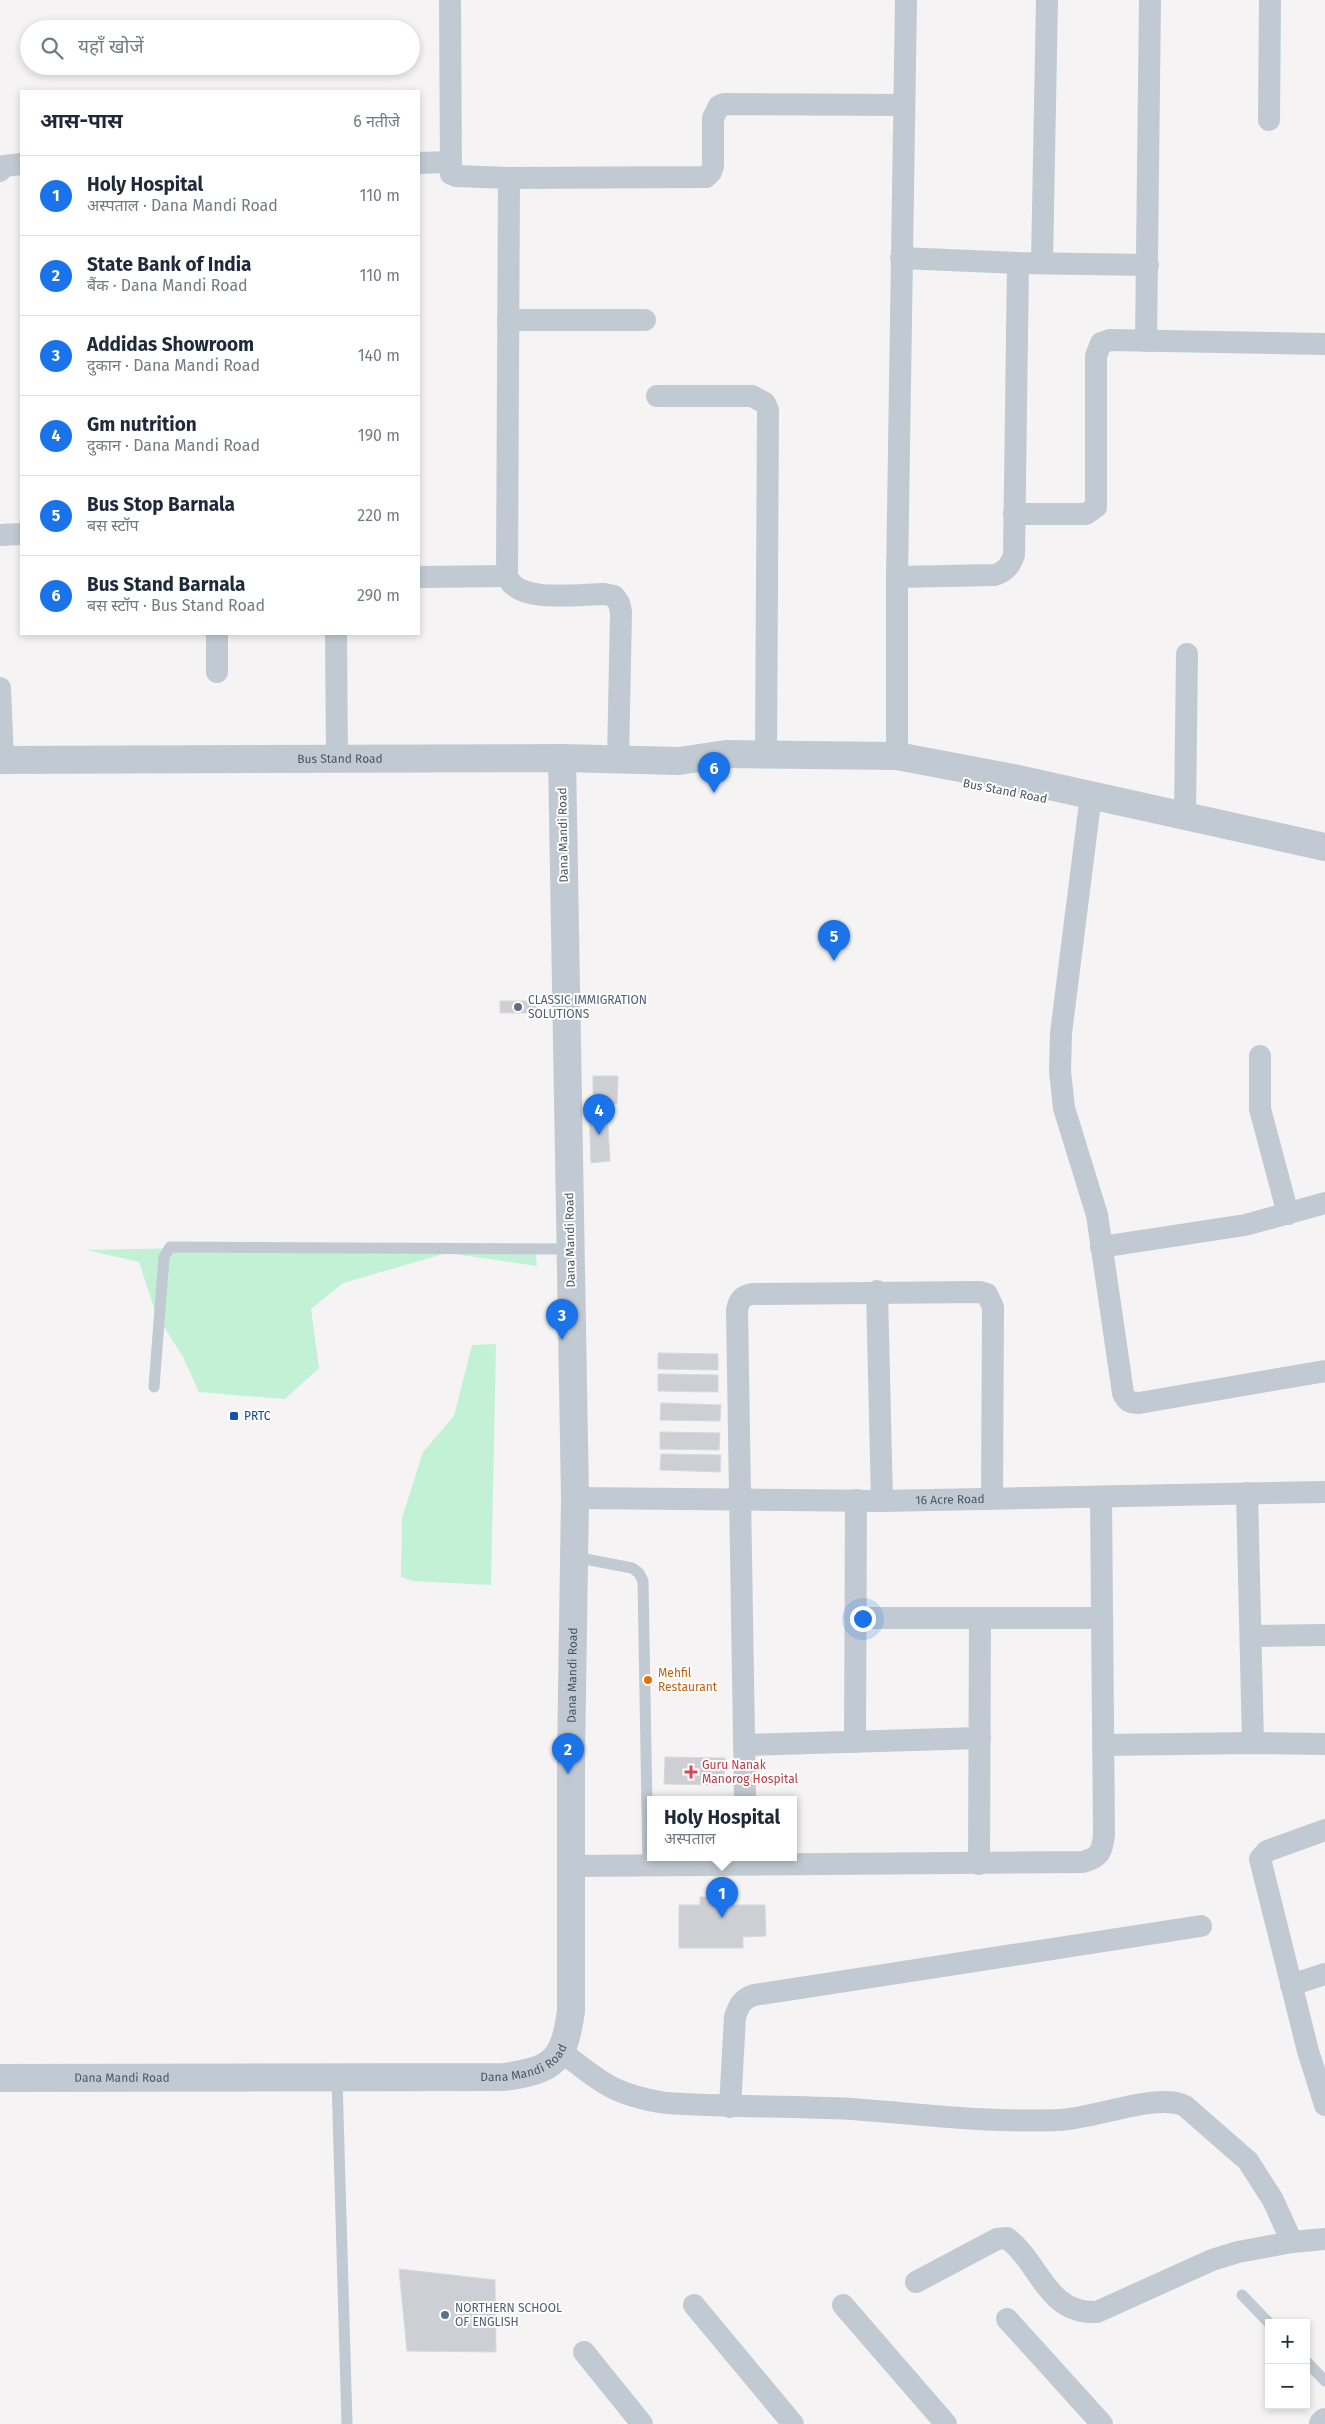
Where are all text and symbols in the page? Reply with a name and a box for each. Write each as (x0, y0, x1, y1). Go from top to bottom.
search box (20, 20, 420, 75)
icon: search (38, 34, 66, 62)
text: यहाँ खोजें (78, 35, 144, 58)
text: आस-पास (40, 108, 123, 134)
text: 6 नतीजे (353, 112, 400, 131)
text: Holy Hospital (87, 173, 203, 196)
text: 1 (52, 186, 60, 205)
text: 110 m (359, 186, 400, 205)
text: अस्पताल · Dana Mandi Road (87, 196, 278, 215)
text: State Bank of India (87, 253, 252, 276)
text: 2 (52, 266, 60, 285)
text: 110 m (359, 266, 400, 285)
text: बैंक · Dana Mandi Road (87, 276, 248, 295)
text: Addidas Showroom (87, 333, 254, 356)
text: 3 (52, 346, 60, 365)
text: 140 m (358, 346, 400, 365)
text: दुकान · Dana Mandi Road (87, 356, 260, 375)
text: Gm nutrition (87, 413, 197, 436)
text: 4 (51, 426, 61, 445)
text: 190 m (358, 426, 400, 445)
text: दुकान · Dana Mandi Road (87, 436, 260, 455)
text: Bus Stop Barnala (87, 493, 235, 516)
text: 5 (52, 506, 60, 525)
text: 220 m (357, 506, 400, 525)
text: बस स्टॉप (87, 516, 139, 535)
text: Bus Stand Barnala (87, 573, 245, 596)
text: 6 (51, 586, 61, 605)
text: 290 m (357, 586, 400, 605)
text: बस स्टॉप · Bus Stand Road (87, 596, 265, 615)
street label: Bus Stand Road (297, 752, 383, 766)
pin: 6 (698, 752, 730, 793)
street label: Bus Stand Road (962, 776, 1048, 806)
street label: Dana Mandi Road (555, 787, 571, 883)
pin: 5 (818, 920, 850, 961)
place label: CLASSIC IMMIGRATION SOLUTIONS (528, 993, 647, 1021)
marker: CLASSIC IMMIGRATION SOLUTIONS (512, 1001, 524, 1013)
pin: 4 (583, 1094, 615, 1135)
street label: Dana Mandi Road (562, 1192, 578, 1288)
pin: 3 (546, 1299, 578, 1340)
place label: PRTC (244, 1409, 271, 1423)
marker: PRTC (228, 1410, 240, 1422)
street label: 16 Acre Road (915, 1492, 985, 1507)
your location (850, 1606, 876, 1632)
street label: Dana Mandi Road (565, 1627, 580, 1723)
place label: Mehfil Restaurant (658, 1666, 718, 1694)
marker: Mehfil Restaurant (642, 1674, 654, 1686)
pin: 2 (552, 1733, 584, 1774)
place label: Guru Nanak Manorog Hospital (702, 1758, 799, 1786)
marker: Guru Nanak Manorog Hospital (684, 1765, 698, 1779)
popup (647, 1796, 797, 1861)
text: Holy Hospital (664, 1806, 780, 1829)
text: अस्पताल (664, 1829, 716, 1848)
pin: 1 (706, 1877, 738, 1918)
street label: Dana Mandi Road (480, 2042, 570, 2084)
street label: Dana Mandi Road (74, 2071, 170, 2085)
place label: NORTHERN SCHOOL OF ENGLISH (455, 2301, 562, 2329)
marker: NORTHERN SCHOOL OF ENGLISH (439, 2309, 451, 2321)
map controls (1265, 2319, 1310, 2409)
button: + (1265, 2319, 1310, 2364)
button: − (1265, 2364, 1310, 2409)

